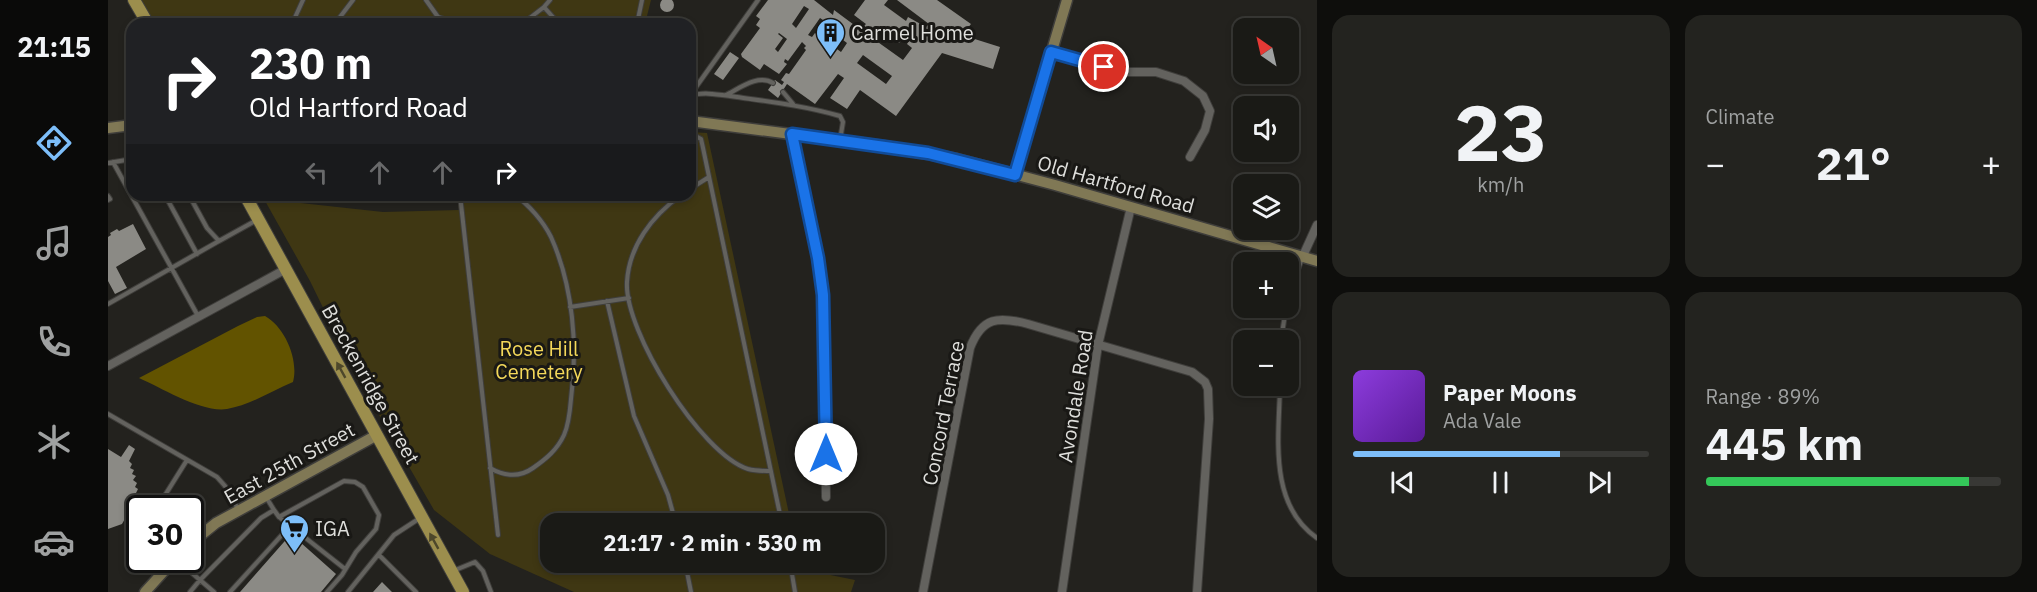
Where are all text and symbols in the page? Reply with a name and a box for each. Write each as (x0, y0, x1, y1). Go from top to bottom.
building icon: Carmel Home (814, 16, 846, 58)
north arrow (1233, 18, 1299, 84)
map controls (1233, 18, 1299, 396)
place label: Carmel Home (851, 19, 974, 46)
text: 21:15 (17, 29, 91, 64)
text: 230 m (249, 36, 372, 91)
pin (1078, 41, 1129, 92)
icon: right (150, 42, 228, 120)
icon: arrive (1087, 50, 1120, 83)
text: 23 (1454, 81, 1548, 182)
text: Old Hartford Road (249, 89, 468, 124)
button: sound (1233, 96, 1299, 162)
text: Climate (1706, 103, 1774, 130)
icon: directions (33, 122, 75, 164)
text: 21° (1816, 134, 1891, 192)
text: − (1706, 142, 1725, 185)
text: + (1981, 142, 2001, 185)
street label: Old Hartford Road (1034, 149, 1198, 219)
icon: left (300, 156, 333, 189)
icon: ahead (363, 156, 396, 189)
icon: ahead (426, 156, 459, 189)
icon: right (489, 156, 522, 189)
text: km/h (1477, 171, 1524, 198)
button: layers (1233, 174, 1299, 240)
icon: music (33, 222, 75, 264)
button: + (1233, 252, 1299, 318)
street label: Breckenridge Street (316, 299, 426, 469)
icon: phone (33, 321, 75, 363)
street label: Avondale Road (1051, 328, 1099, 464)
button: − (1233, 330, 1299, 396)
park label: Rose Hill Cemetery (495, 335, 583, 385)
street label: Concord Terrace (916, 338, 970, 488)
one-way arrow (336, 361, 346, 378)
text: Paper Moons (1443, 378, 1576, 407)
text: Range · 89% (1706, 383, 1820, 410)
text: Ada Vale (1443, 407, 1522, 434)
text: 445 km (1706, 414, 1863, 472)
street label: East 25th Street (219, 416, 359, 510)
icon: climate (33, 421, 75, 463)
position arrow (794, 422, 858, 486)
icon: previous (1386, 466, 1419, 499)
icon: pause (1484, 466, 1517, 499)
icon: next (1583, 466, 1616, 499)
speed limit sign: 30 (126, 495, 204, 573)
supermarket icon: IGA (278, 512, 310, 554)
place label: IGA (315, 515, 350, 542)
icon: car (33, 521, 75, 563)
text: 21:17 · 2 min · 530 m (603, 528, 822, 557)
one-way arrow (429, 533, 440, 549)

